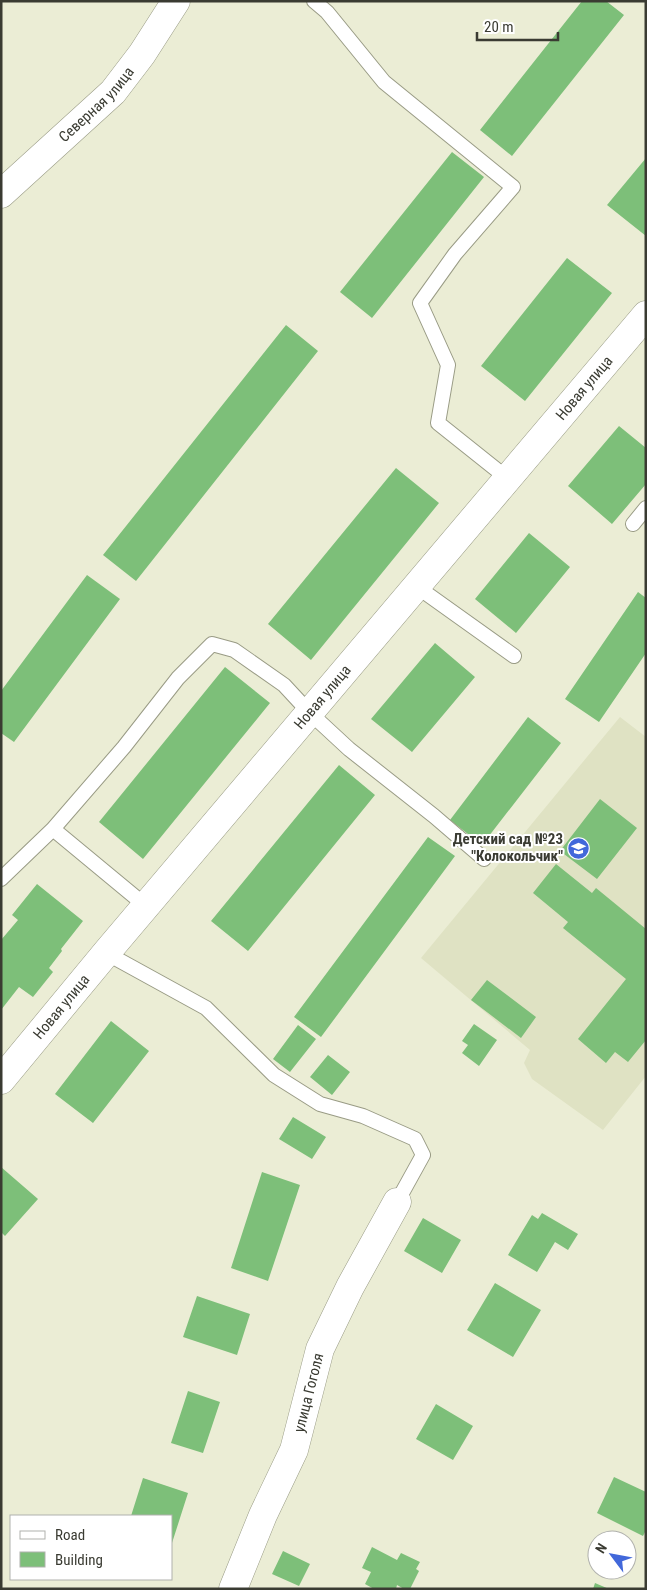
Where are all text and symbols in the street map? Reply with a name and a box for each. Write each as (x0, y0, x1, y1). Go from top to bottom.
scale bar (477, 10, 558, 42)
text: 20 m (484, 18, 514, 36)
street label: Северная улица (55, 63, 138, 146)
street label: Новая улица (552, 352, 616, 424)
street label: Новая улица (290, 661, 355, 733)
place label: Детский сад №23 "Колокольчик" (453, 830, 563, 865)
school or university icon: Детский сад №23 "Колокольчик" (567, 836, 591, 860)
street label: Новая улица (30, 971, 94, 1043)
street label: улица Гоголя (290, 1351, 328, 1434)
legend (10, 1515, 172, 1580)
text: Road (55, 1526, 85, 1544)
north arrow (587, 1530, 637, 1580)
text: N (592, 1540, 610, 1556)
text: Building (55, 1551, 103, 1569)

